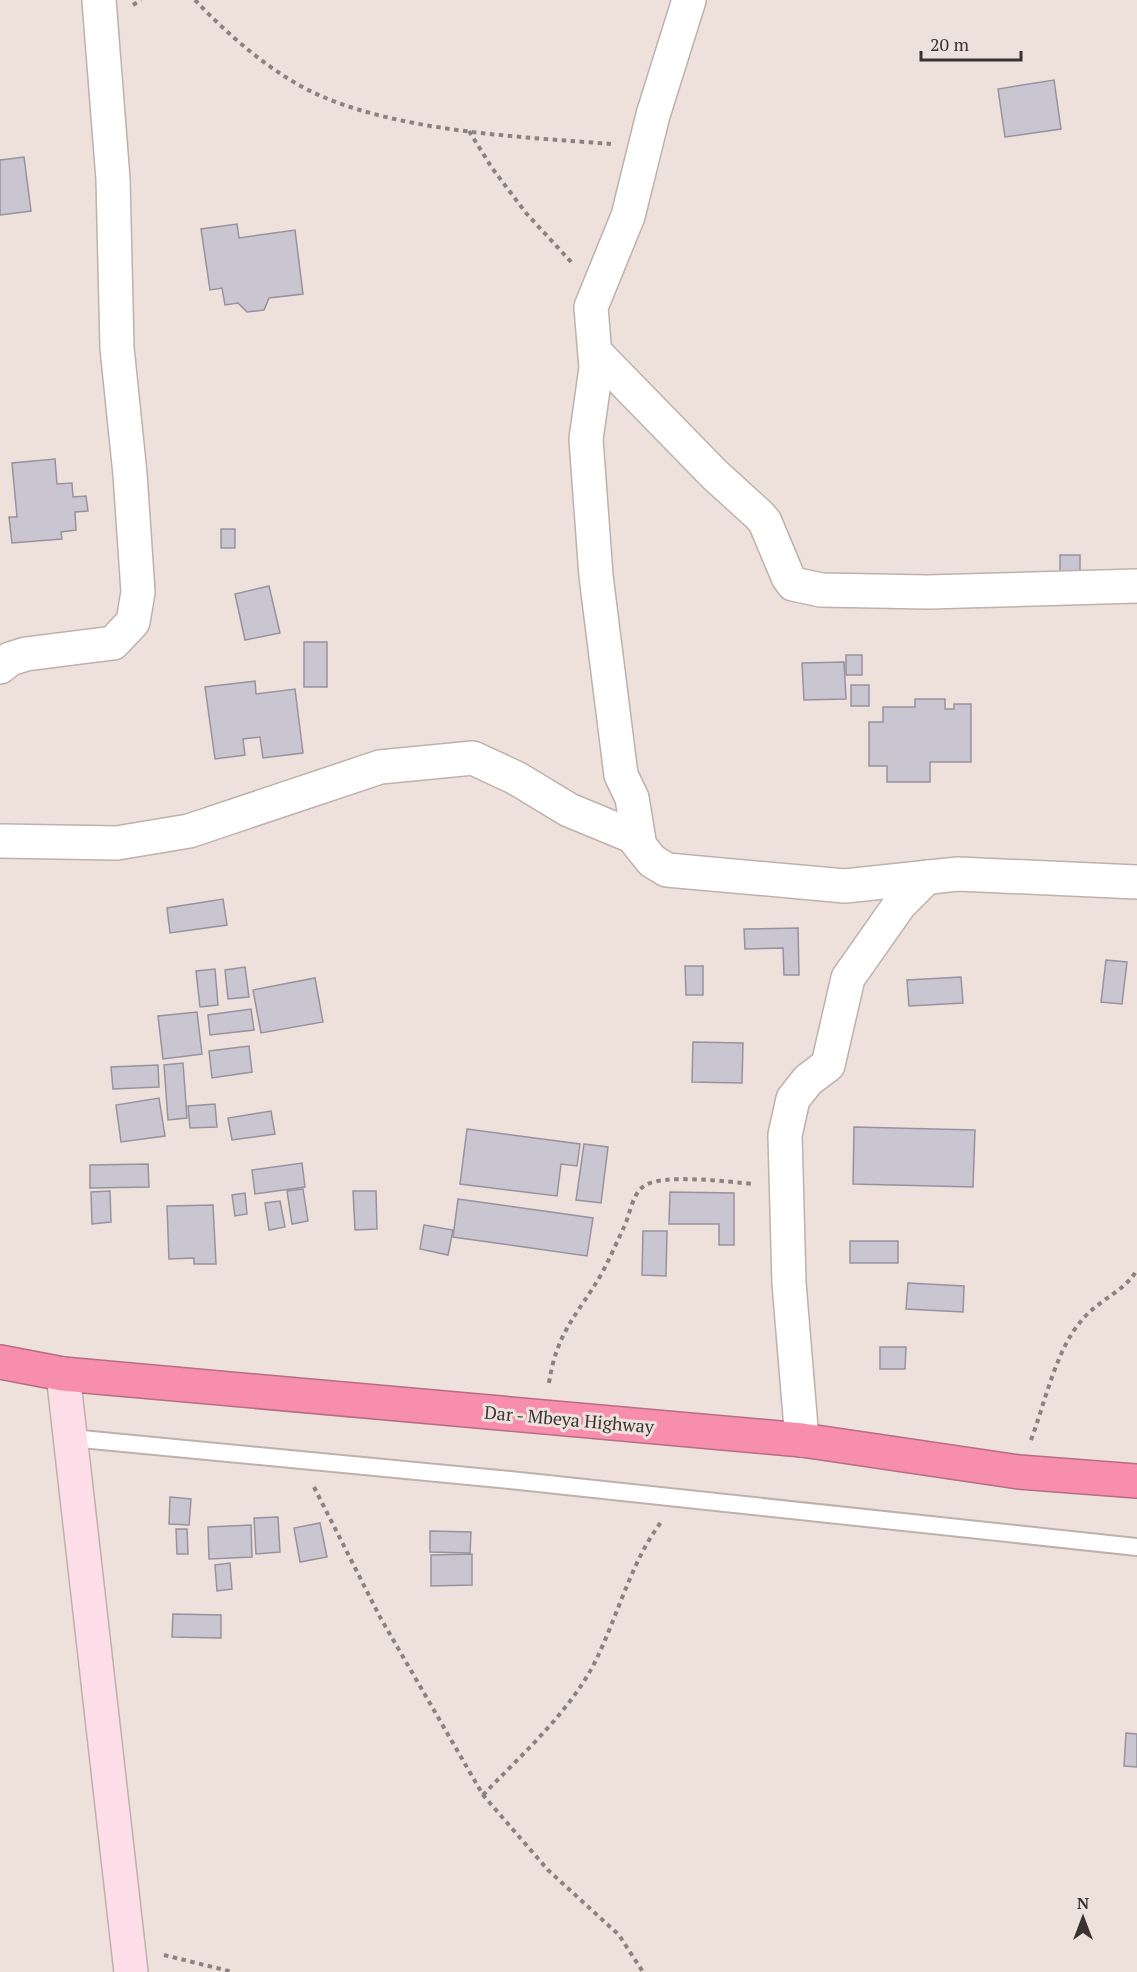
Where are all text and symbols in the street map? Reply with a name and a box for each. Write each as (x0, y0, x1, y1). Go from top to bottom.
scale bar (921, 24, 1022, 62)
text: 20 m (930, 32, 970, 56)
street label: Dar - Mbeya Highway (483, 1400, 656, 1438)
north arrow (1053, 1888, 1113, 1948)
text: N (1077, 1892, 1089, 1914)

